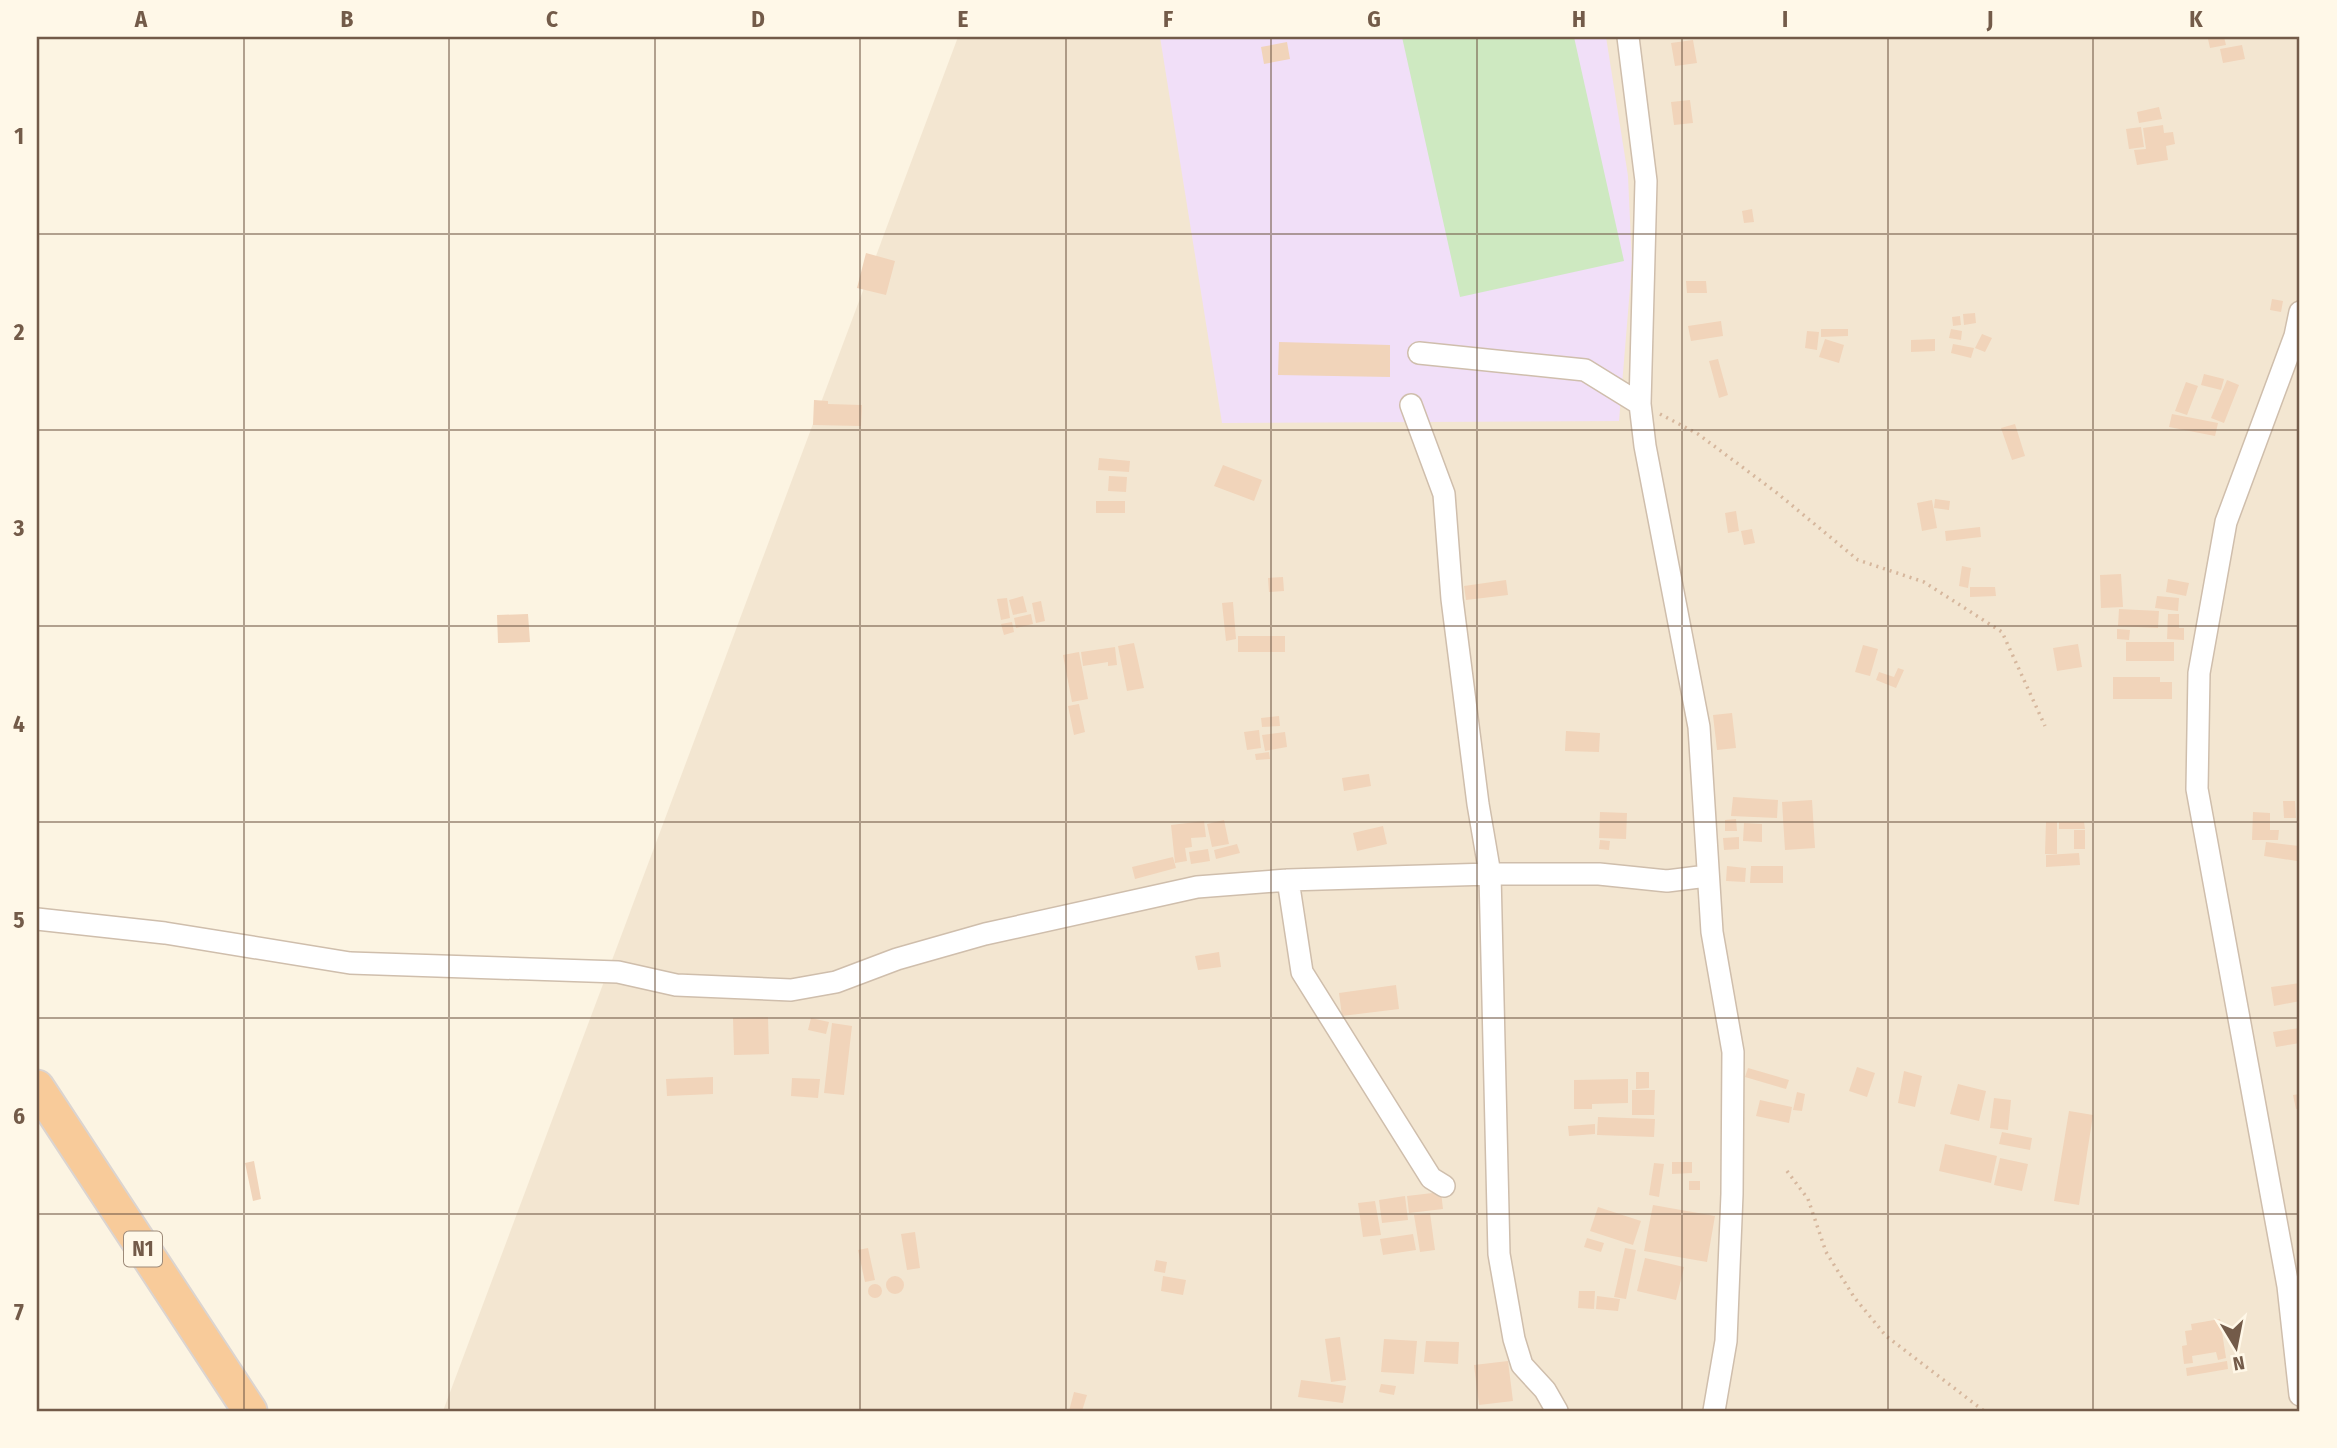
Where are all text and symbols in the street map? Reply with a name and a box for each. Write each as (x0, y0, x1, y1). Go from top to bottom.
text: A (134, 5, 148, 33)
text: B (341, 5, 354, 33)
text: C (546, 5, 558, 33)
text: D (751, 5, 765, 33)
text: E (958, 5, 969, 33)
text: F (1163, 5, 1173, 33)
text: G (1367, 5, 1381, 33)
text: H (1572, 5, 1586, 33)
text: I (1782, 5, 1788, 33)
text: J (1986, 5, 1993, 33)
text: K (2189, 5, 2203, 33)
text: 1 (14, 122, 24, 150)
text: 2 (13, 318, 25, 346)
text: 3 (13, 514, 25, 542)
text: 4 (13, 710, 25, 738)
text: 5 (13, 906, 25, 934)
text: 6 (13, 1102, 25, 1130)
road number: N1 (124, 1232, 162, 1266)
text: 7 (14, 1298, 24, 1326)
north arrow (2200, 1312, 2270, 1382)
text: N (2231, 1351, 2246, 1376)

